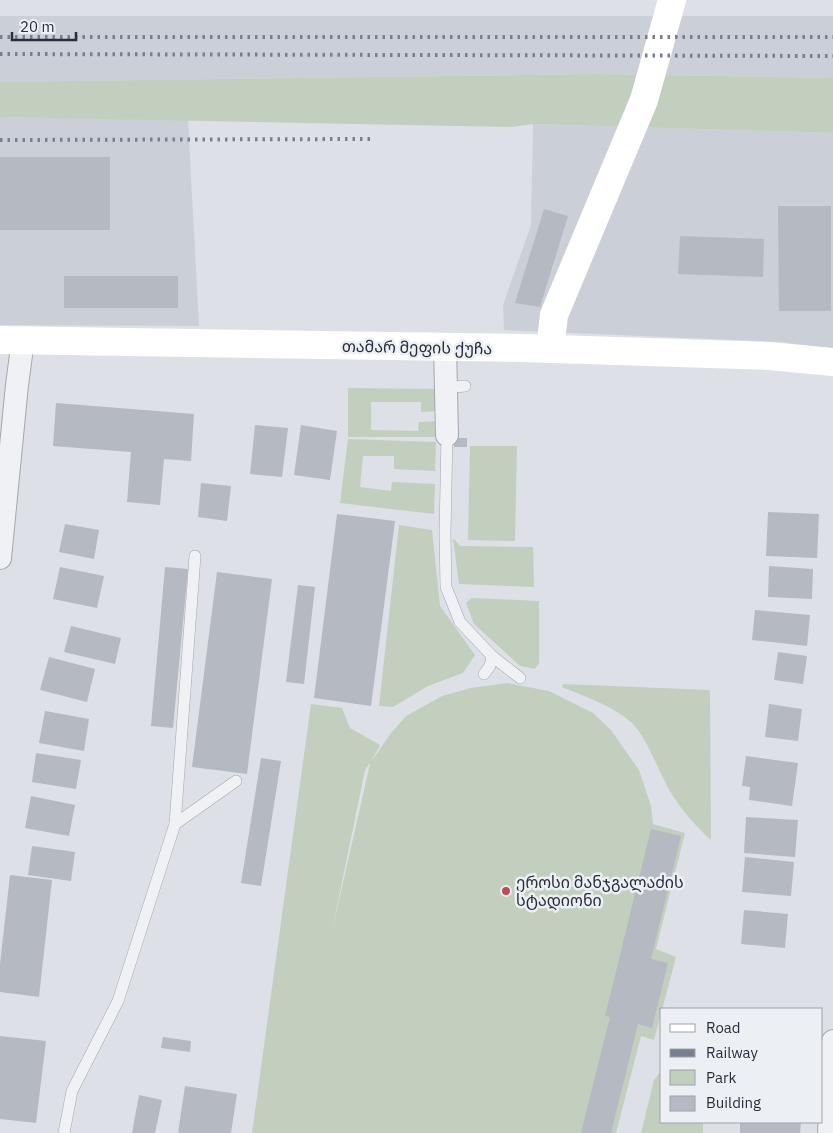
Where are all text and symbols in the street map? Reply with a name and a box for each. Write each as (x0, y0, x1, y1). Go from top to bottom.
scale bar (12, 10, 76, 42)
text: 20 m (20, 17, 55, 36)
street label: თამარ მეფის ქუჩა (342, 336, 492, 358)
place label: ეროსი მანჯგალაძის სტადიონი (516, 872, 684, 911)
marker: ეროსი მანჯგალაძის სტადიონი (500, 885, 512, 897)
legend (660, 1008, 823, 1123)
text: Road (706, 1018, 741, 1037)
text: Railway (706, 1043, 759, 1062)
text: Park (706, 1068, 736, 1087)
text: Building (706, 1093, 761, 1112)

